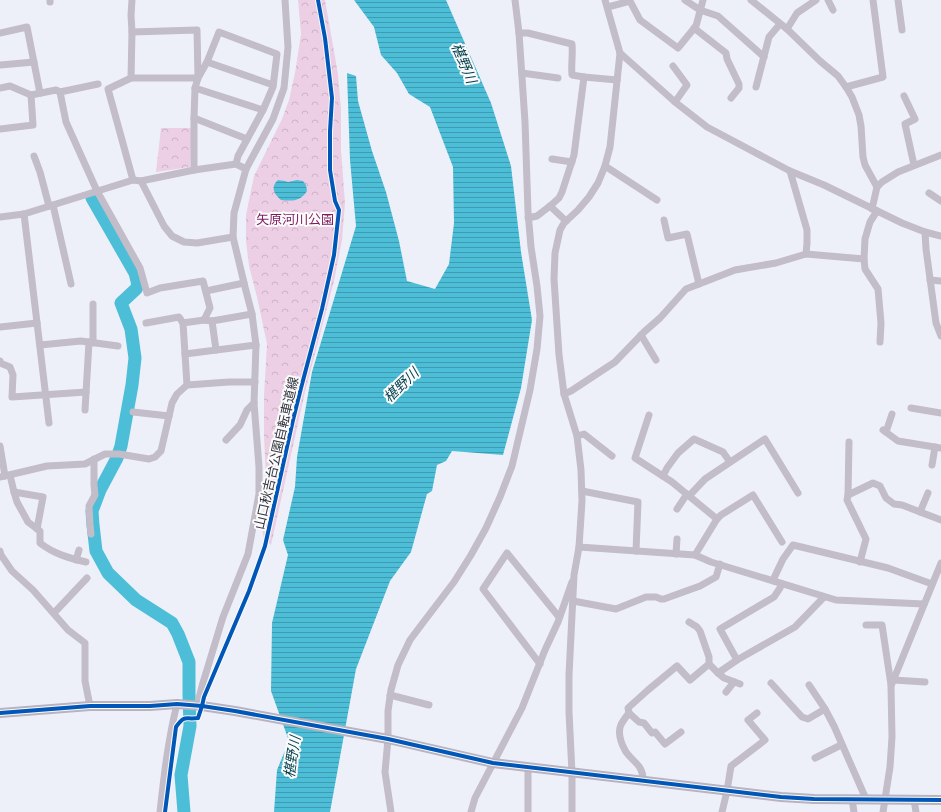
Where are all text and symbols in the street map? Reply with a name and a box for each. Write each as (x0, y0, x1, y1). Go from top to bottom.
water label: 椹野川 (448, 40, 481, 88)
park label: 矢原河川公園 (256, 211, 334, 228)
water label: 椹野川 (380, 363, 424, 406)
street label: 山口秋吉台公園自転車道線 (251, 375, 302, 531)
water label: 椹野川 (280, 733, 304, 779)

